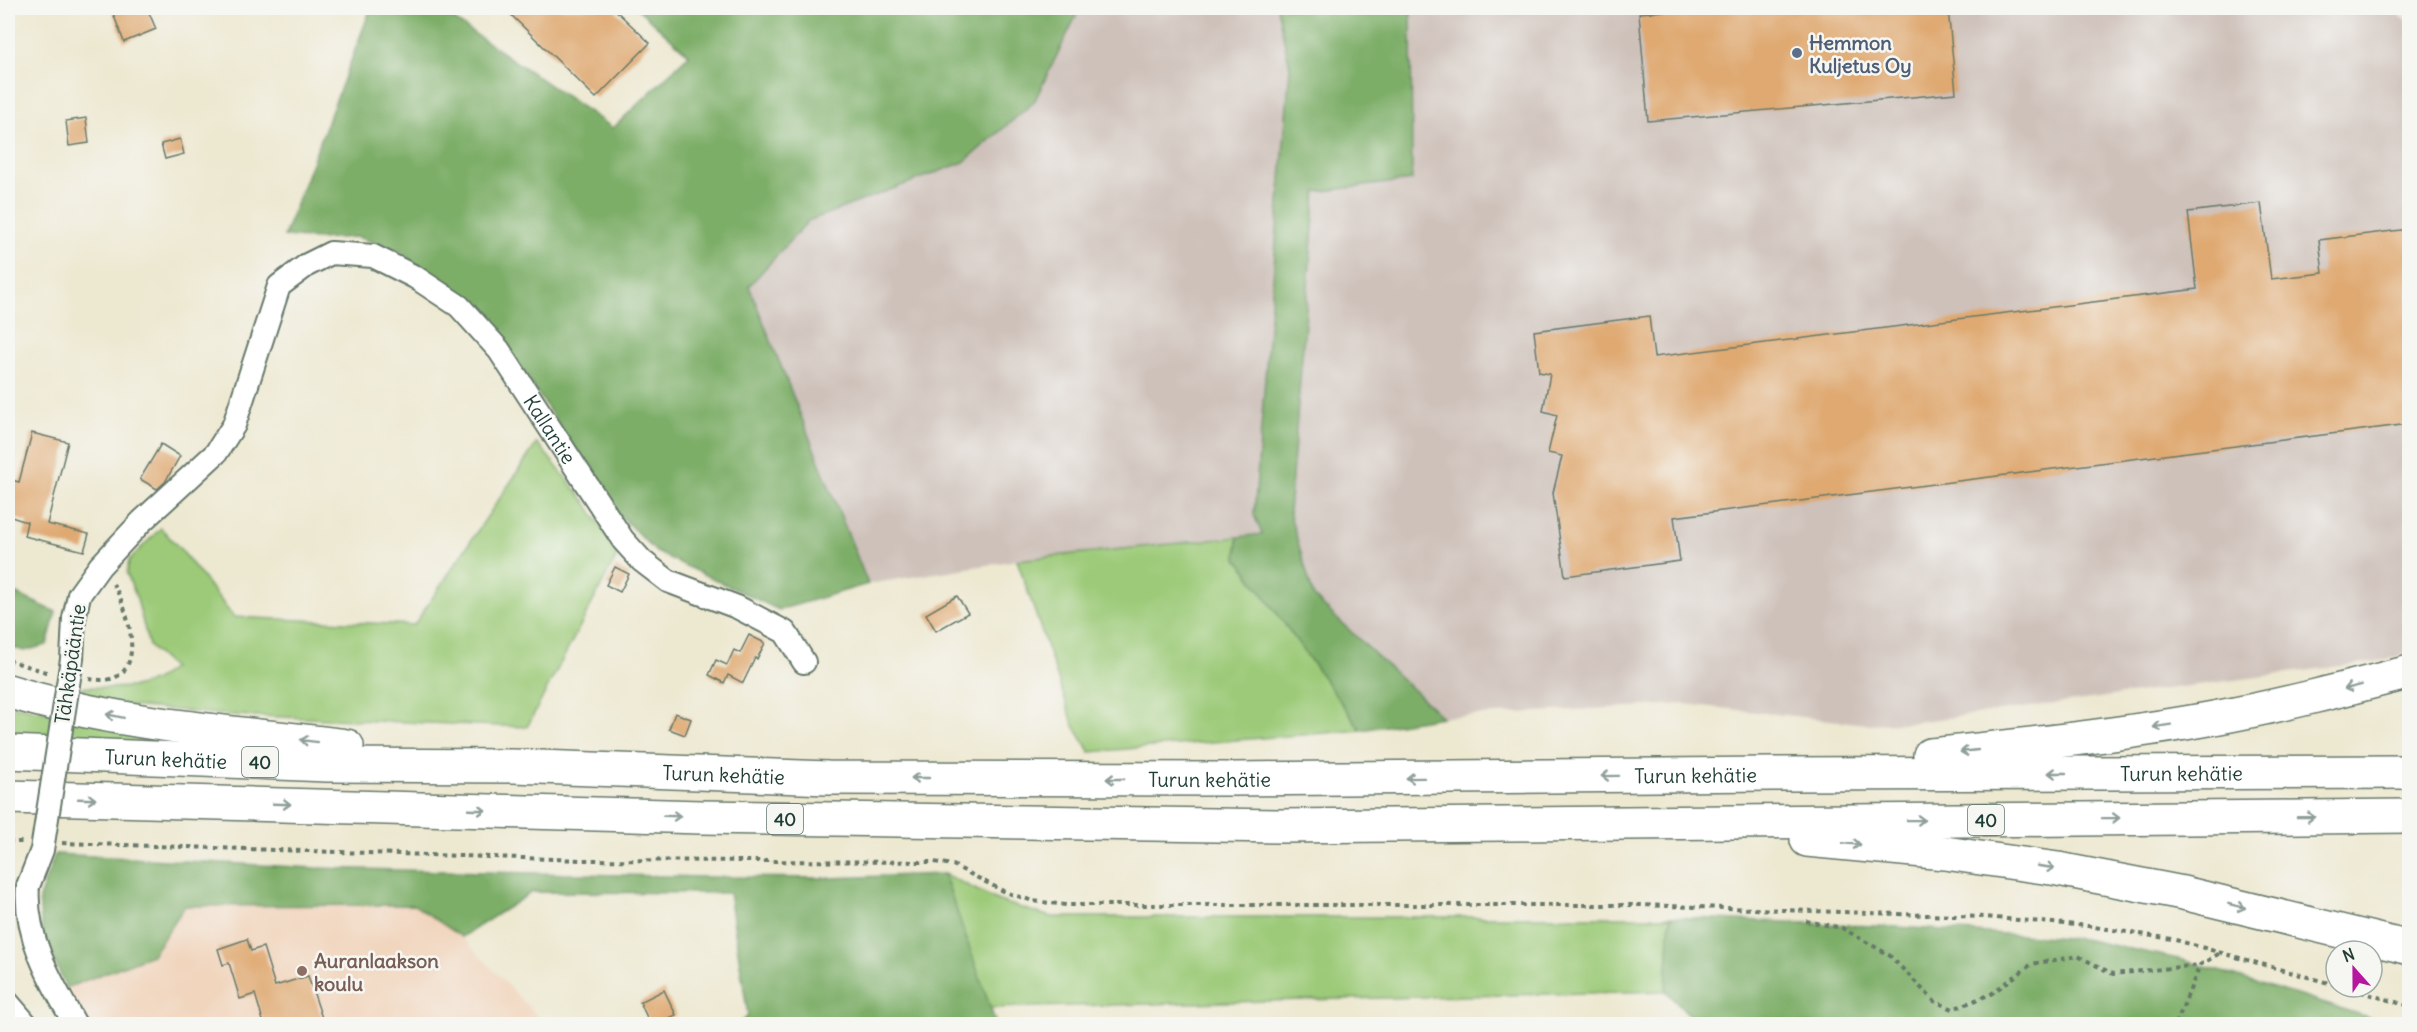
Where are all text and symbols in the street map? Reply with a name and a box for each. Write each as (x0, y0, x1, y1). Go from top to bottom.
place label: Hemmon Kuljetus Oy (1809, 30, 1912, 78)
marker: Hemmon Kuljetus Oy (1790, 46, 1804, 60)
street label: Kallantie (519, 390, 582, 468)
street label: Tähkäpääntie (49, 602, 91, 726)
one-way arrow (2344, 681, 2363, 693)
one-way arrow (106, 710, 126, 721)
one-way arrow (2153, 720, 2172, 731)
one-way arrow (299, 736, 319, 747)
street label: Turun kehätie (104, 743, 228, 773)
one-way arrow (1959, 746, 1979, 757)
road number: 40 (242, 747, 278, 777)
street label: Turun kehätie (662, 759, 785, 789)
street label: Turun kehätie (2120, 760, 2243, 785)
street label: Turun kehätie (1634, 762, 1757, 788)
street label: Turun kehätie (1148, 766, 1271, 792)
one-way arrow (2048, 767, 2068, 779)
one-way arrow (1600, 770, 1620, 782)
one-way arrow (910, 772, 930, 784)
one-way arrow (1405, 772, 1425, 783)
one-way arrow (1105, 773, 1125, 785)
one-way arrow (76, 793, 96, 805)
one-way arrow (271, 798, 291, 810)
one-way arrow (466, 804, 486, 816)
road number: 40 (767, 804, 803, 834)
road number: 40 (1968, 805, 2004, 835)
one-way arrow (661, 811, 681, 822)
one-way arrow (2295, 811, 2315, 822)
one-way arrow (2100, 813, 2120, 824)
one-way arrow (1905, 814, 1925, 826)
one-way arrow (1842, 839, 1861, 850)
one-way arrow (2035, 862, 2055, 873)
one-way arrow (2227, 901, 2246, 913)
north arrow (2324, 939, 2384, 999)
text: N (2340, 944, 2357, 966)
place label: Auranlaakson koulu (314, 948, 439, 996)
marker: Auranlaakson koulu (295, 964, 309, 978)

